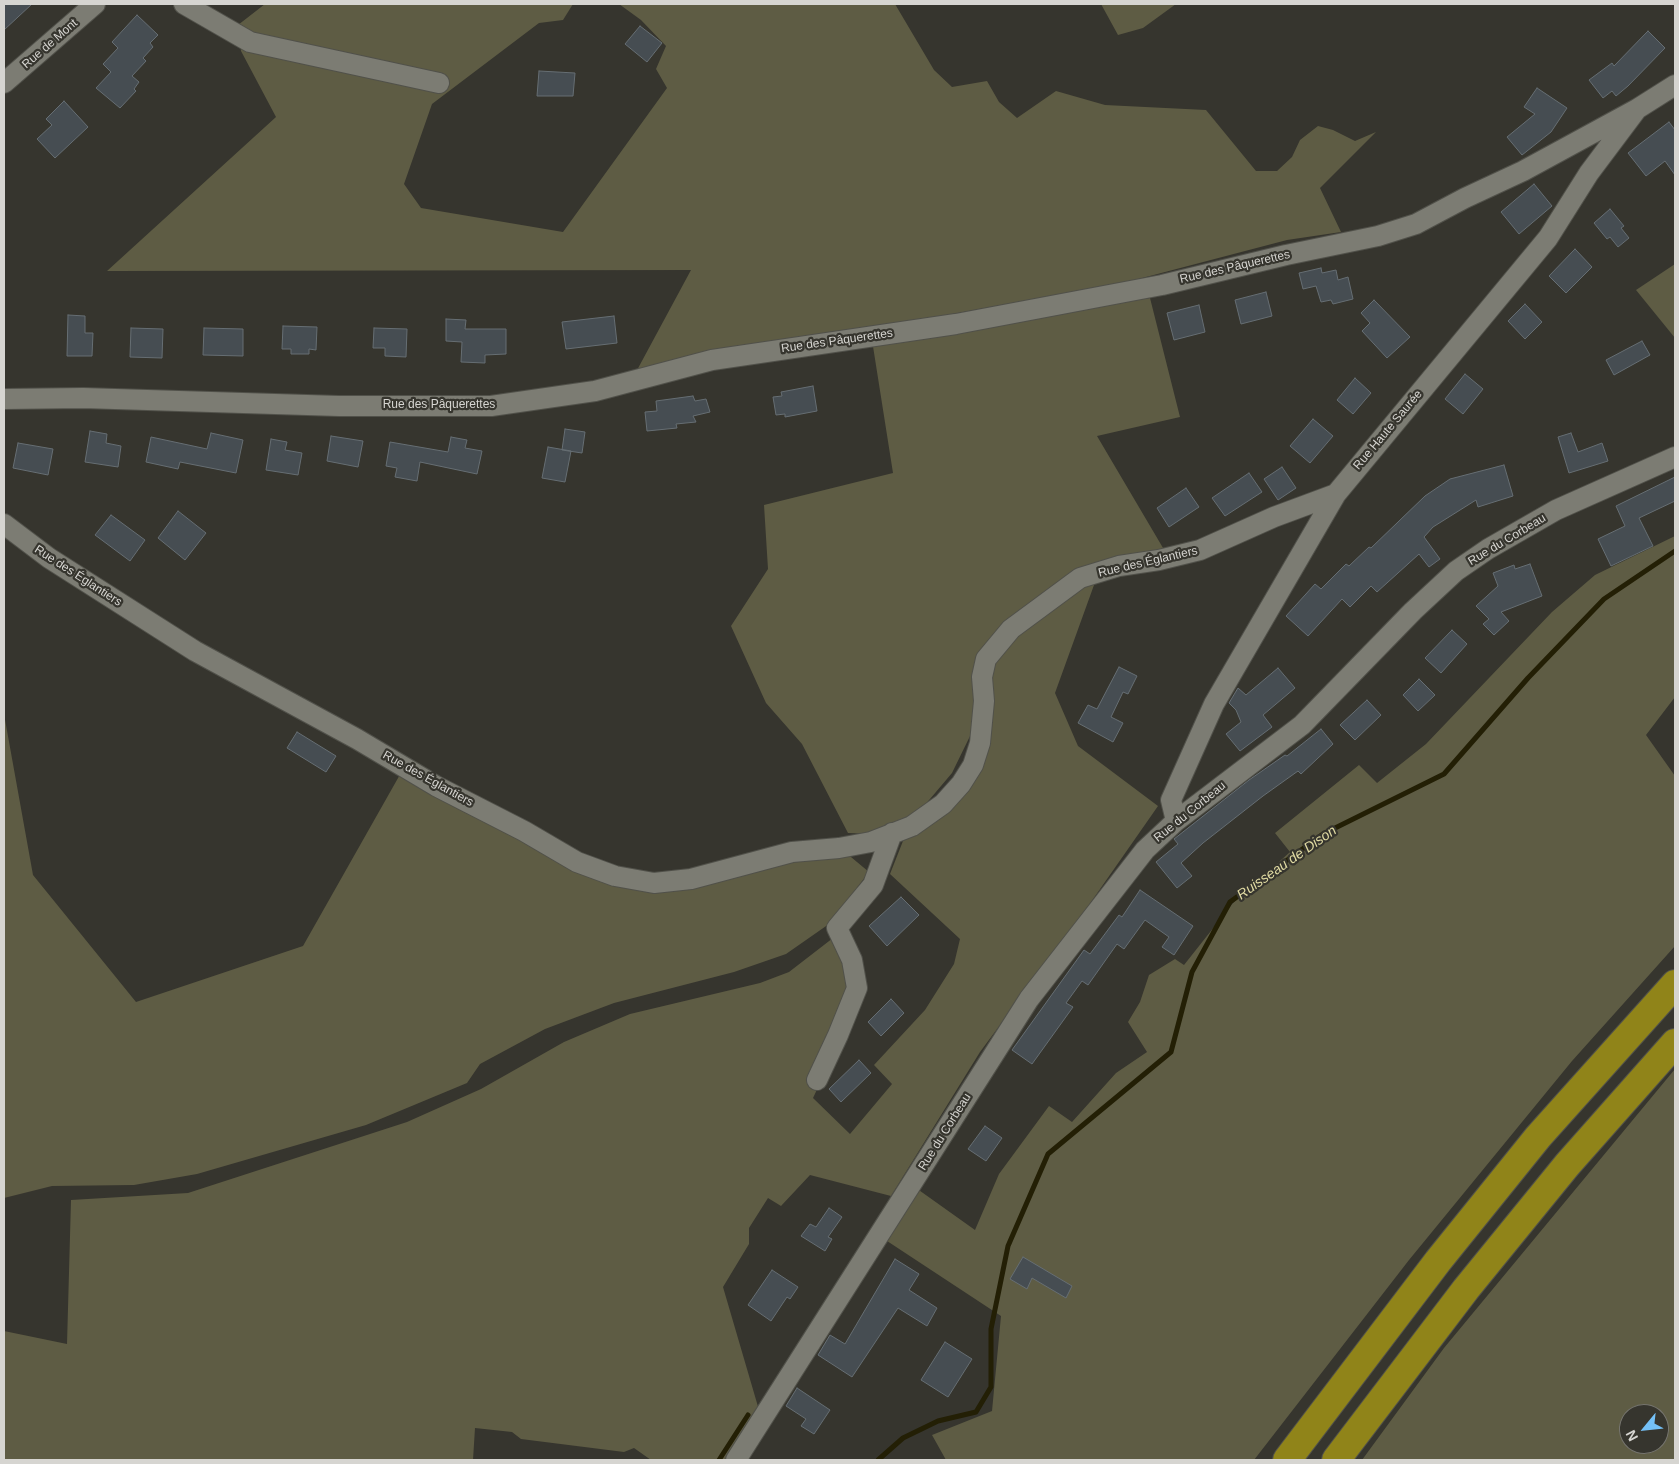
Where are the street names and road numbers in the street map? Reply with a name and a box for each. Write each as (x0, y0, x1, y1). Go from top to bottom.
street label: Rue de Mont (19, 16, 81, 72)
street label: Rue des Pâquerettes (1178, 247, 1292, 287)
street label: Rue des Pâquerettes (780, 326, 894, 356)
street label: Rue Haute Saurée (1351, 387, 1425, 473)
street label: Rue des Pâquerettes (383, 398, 495, 412)
street label: Rue du Corbeau (1466, 511, 1548, 569)
street label: Rue des Églantiers (32, 542, 124, 610)
street label: Rue des Églantiers (1097, 544, 1199, 580)
street label: Rue des Églantiers (380, 748, 476, 810)
street label: Rue du Corbeau (1151, 779, 1229, 845)
street label: Rue du Corbeau (916, 1091, 974, 1173)

